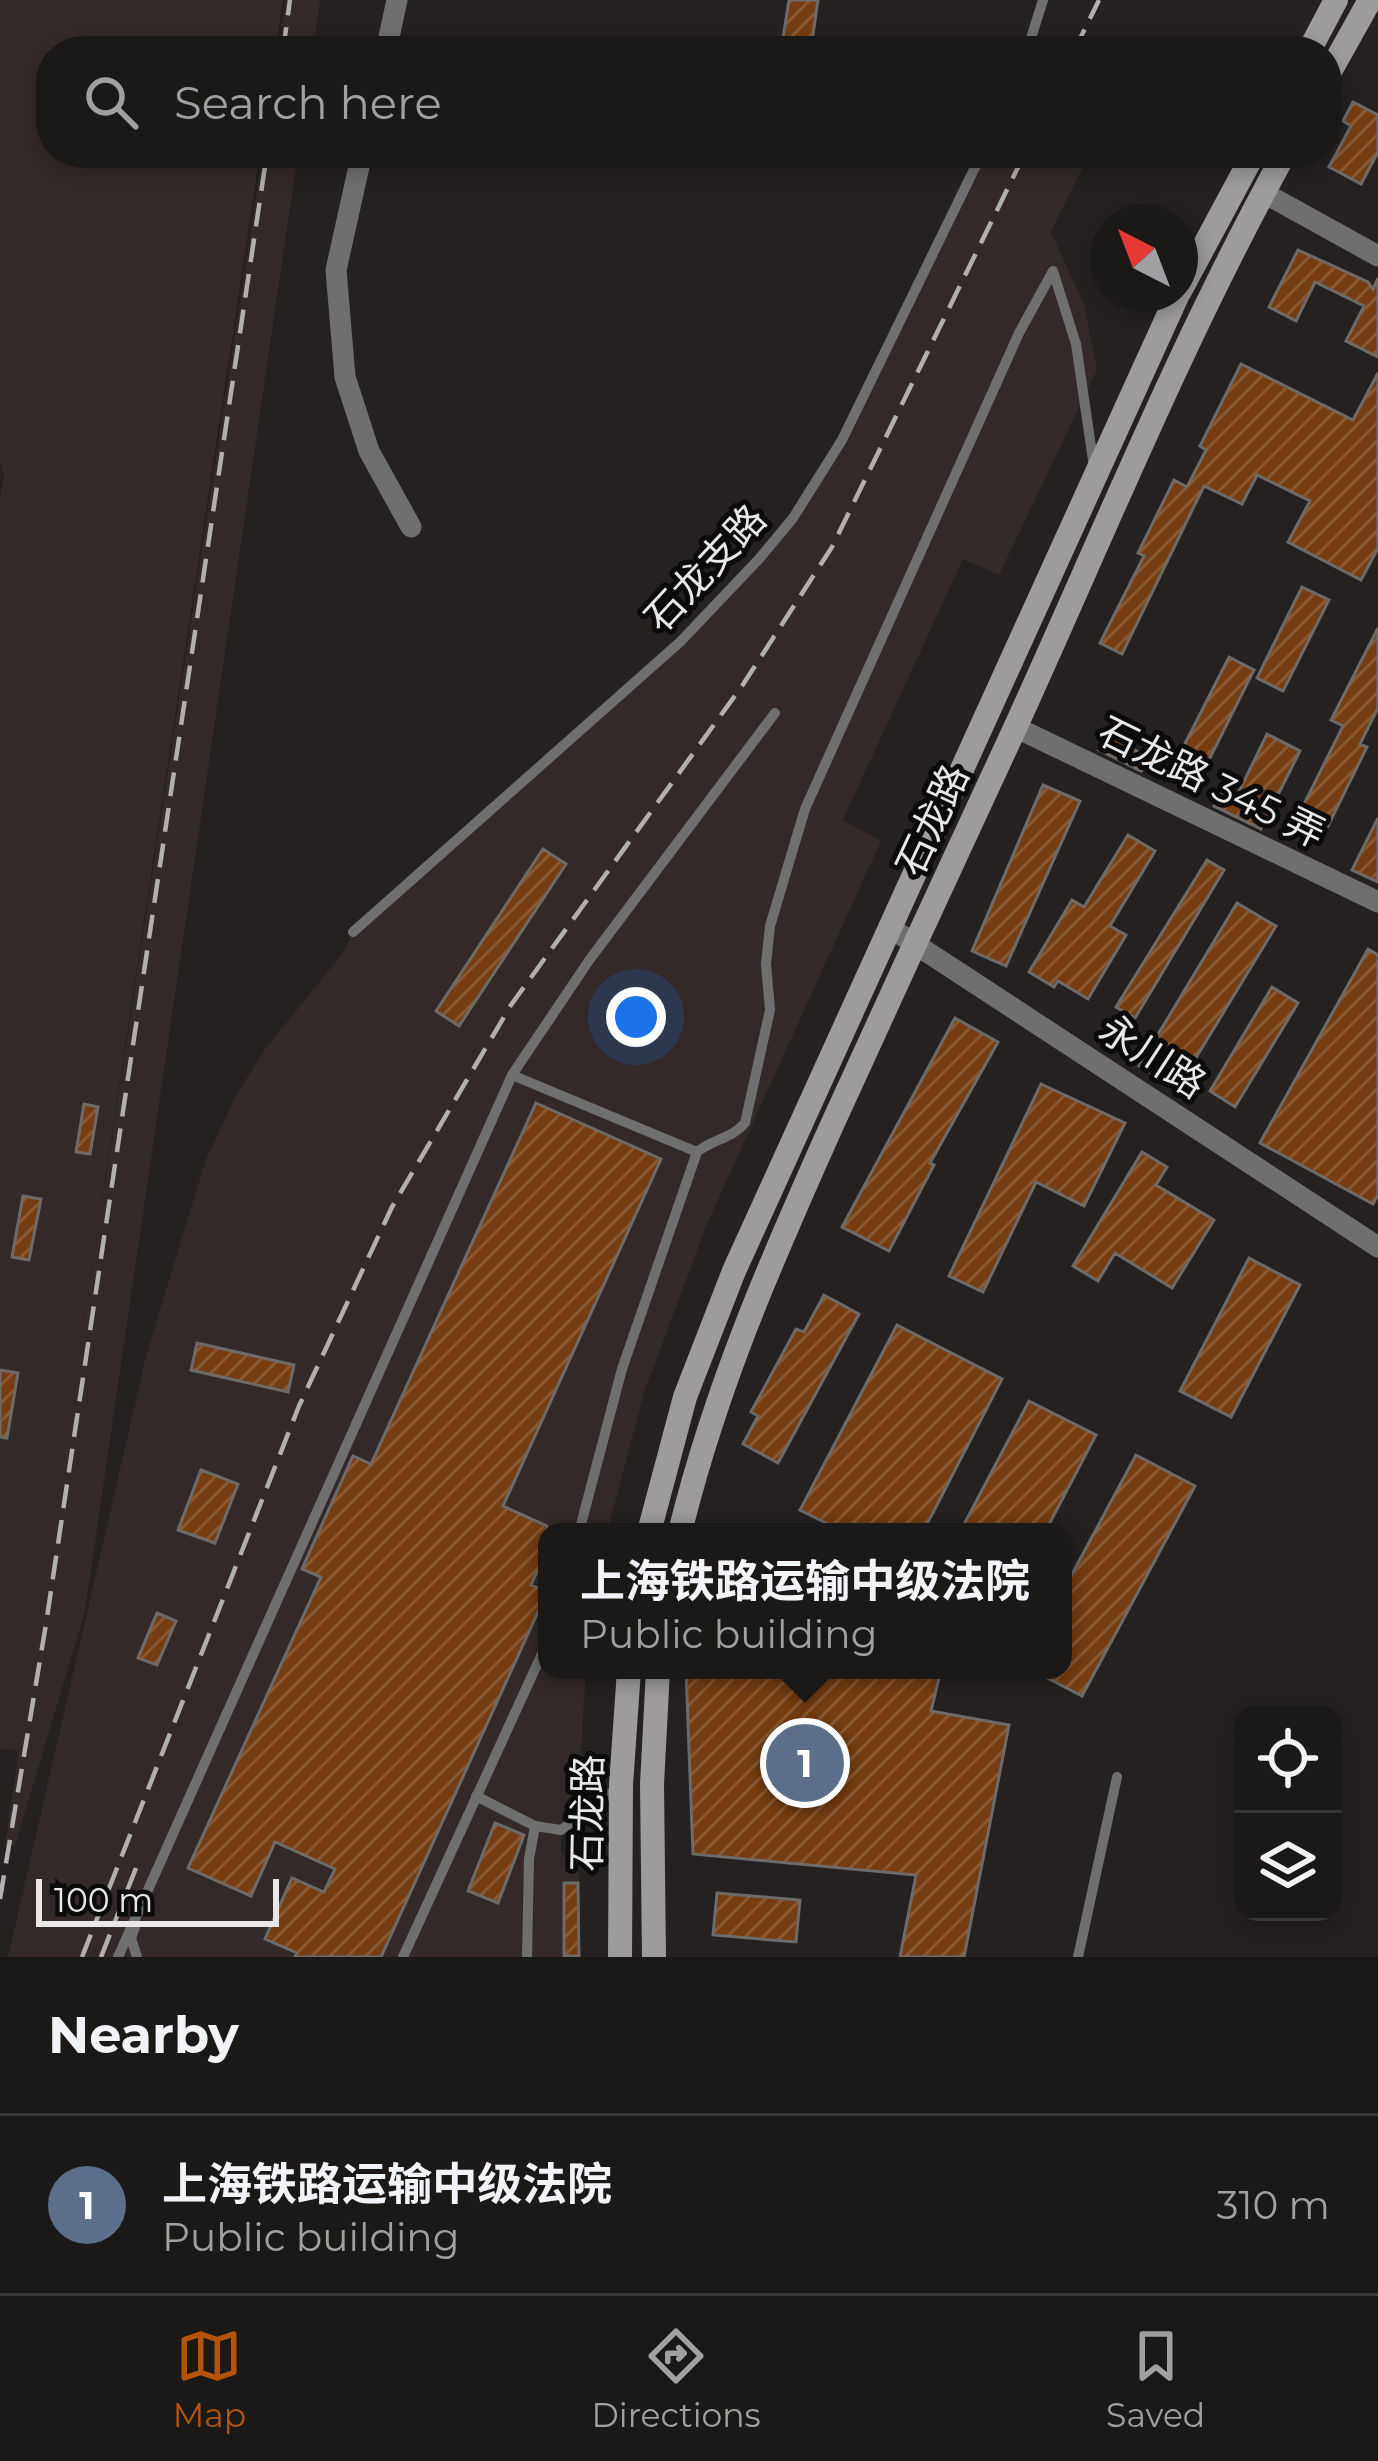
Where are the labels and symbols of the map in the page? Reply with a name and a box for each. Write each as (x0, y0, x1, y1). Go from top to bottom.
north arrow (1090, 204, 1198, 312)
street label: 石龙支路 (634, 495, 776, 641)
street label: 石龙路 345 弄 (1091, 706, 1333, 858)
street label: 石龙路 (886, 757, 978, 883)
your location (606, 987, 666, 1047)
street label: 永川路 (1091, 1004, 1215, 1108)
pin: 1 (766, 1718, 844, 1808)
street label: 石龙路 (562, 1754, 612, 1872)
scale bar (36, 1873, 279, 1926)

